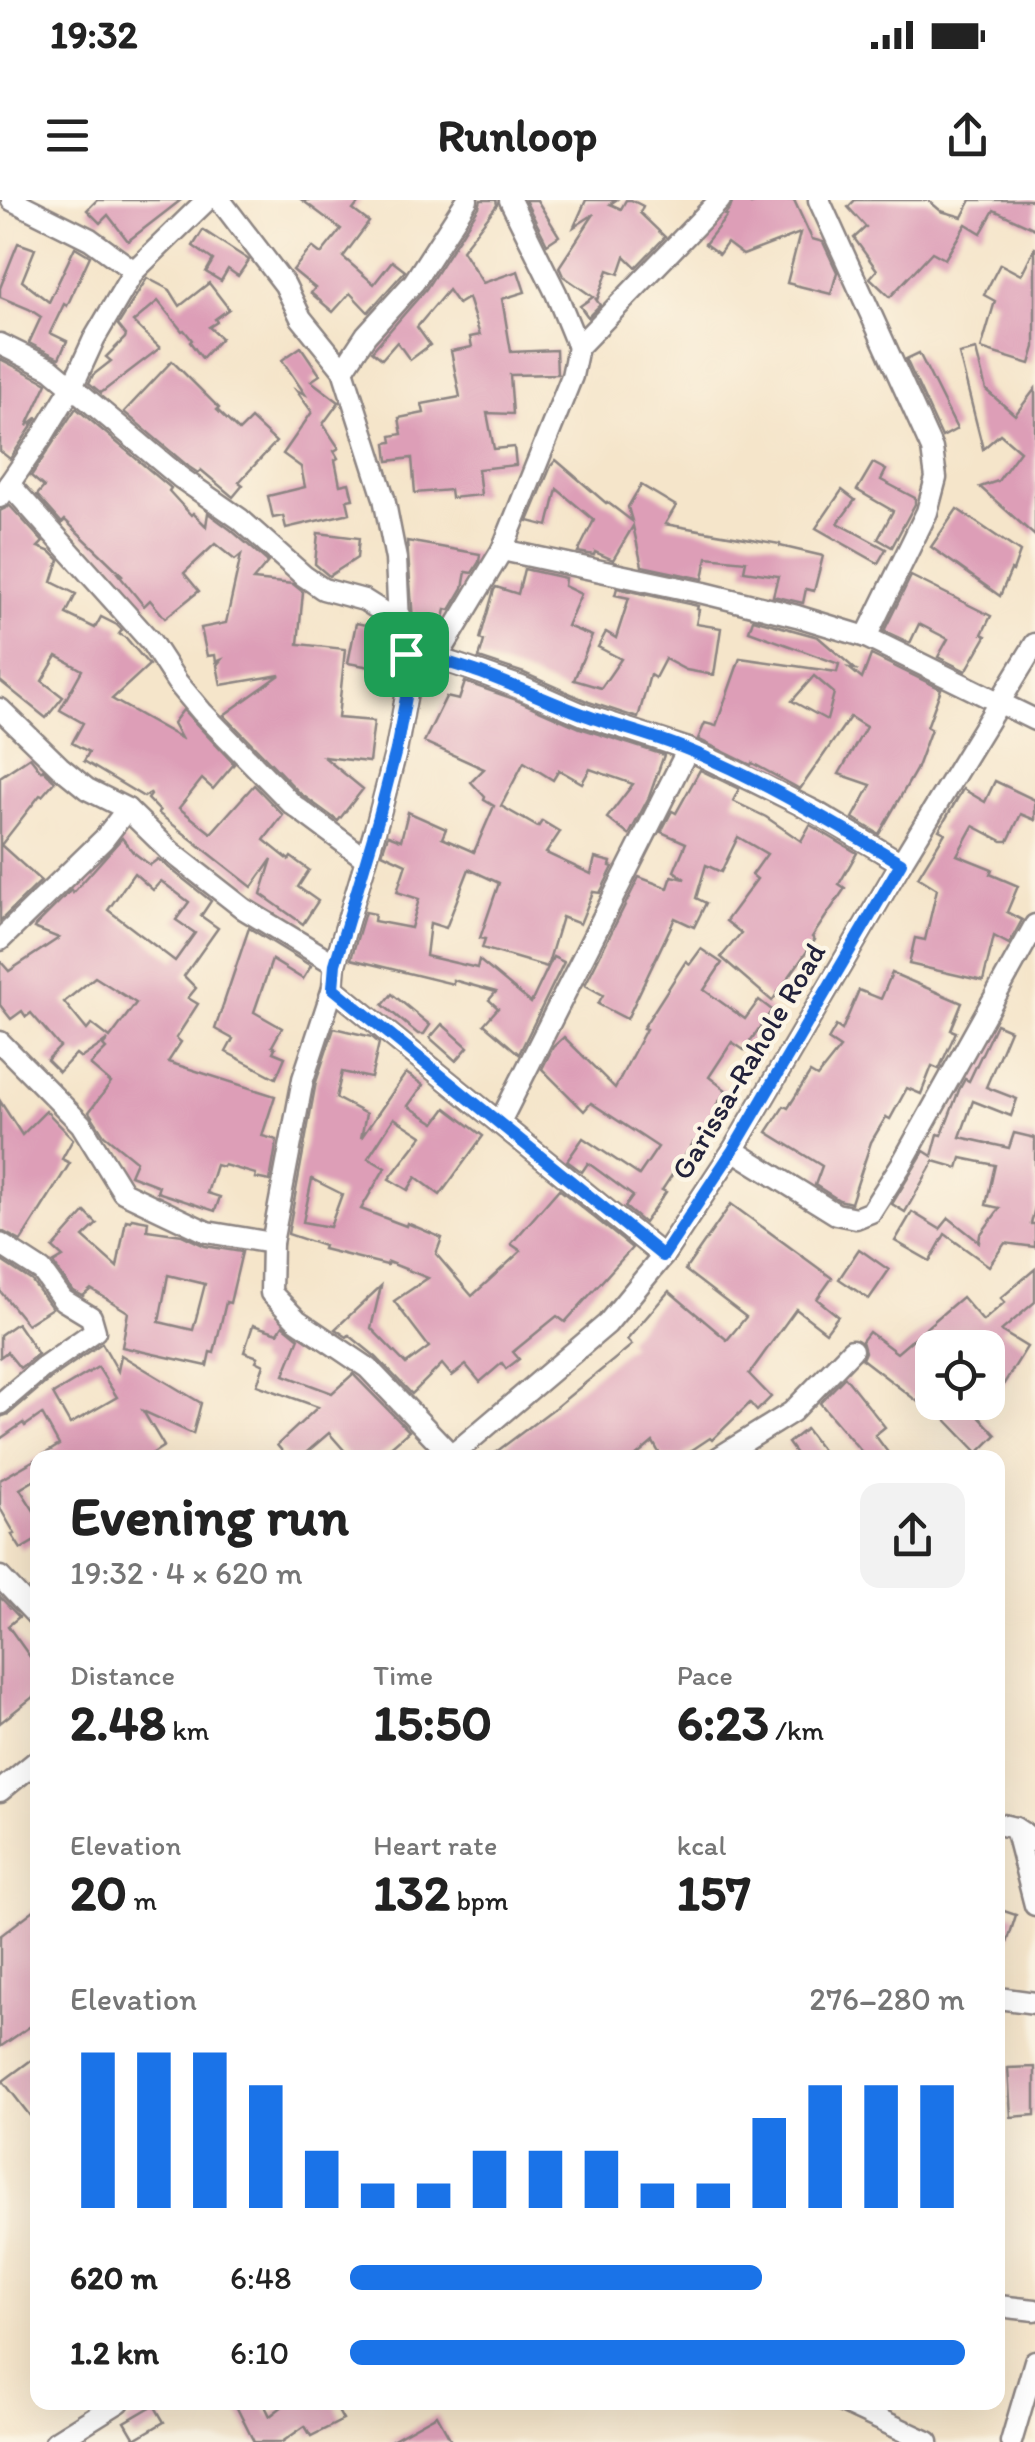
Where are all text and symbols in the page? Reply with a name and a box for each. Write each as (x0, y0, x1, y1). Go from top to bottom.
text: 19:32 (50, 12, 138, 58)
icon: menu (40, 108, 95, 163)
text: Runloop (438, 108, 597, 162)
icon: share (940, 108, 995, 163)
pin (364, 612, 449, 697)
icon: arrive (379, 627, 434, 682)
street label: Garissa-Rahole Road (663, 936, 833, 1186)
map controls (915, 1330, 1005, 1420)
button: locate (915, 1330, 1005, 1420)
text: Evening run (70, 1483, 349, 1549)
button: share (860, 1483, 965, 1588)
text: 19:32 · 4 × 620 m (70, 1554, 303, 1592)
text: Distance (70, 1658, 175, 1692)
text: Time (373, 1658, 433, 1692)
text: Pace (677, 1658, 733, 1692)
text: 2.48 (70, 1692, 166, 1753)
text: 15:50 (373, 1692, 492, 1753)
text: 6:23 (677, 1692, 769, 1753)
text: km (166, 1713, 209, 1747)
text: /km (769, 1713, 824, 1747)
text: Elevation (70, 1828, 181, 1862)
text: Heart rate (373, 1828, 497, 1862)
text: kcal (677, 1828, 726, 1862)
text: 20 (70, 1862, 127, 1923)
text: 132 (373, 1862, 450, 1923)
text: 157 (677, 1862, 751, 1923)
text: m (127, 1883, 157, 1917)
text: bpm (450, 1883, 508, 1917)
text: Elevation (70, 1980, 197, 2018)
text: 276–280 m (809, 1980, 965, 2018)
text: 620 m (70, 2259, 158, 2297)
text: 6:48 (230, 2259, 292, 2297)
text: 1.2 km (70, 2334, 159, 2372)
text: 6:10 (230, 2334, 289, 2372)

